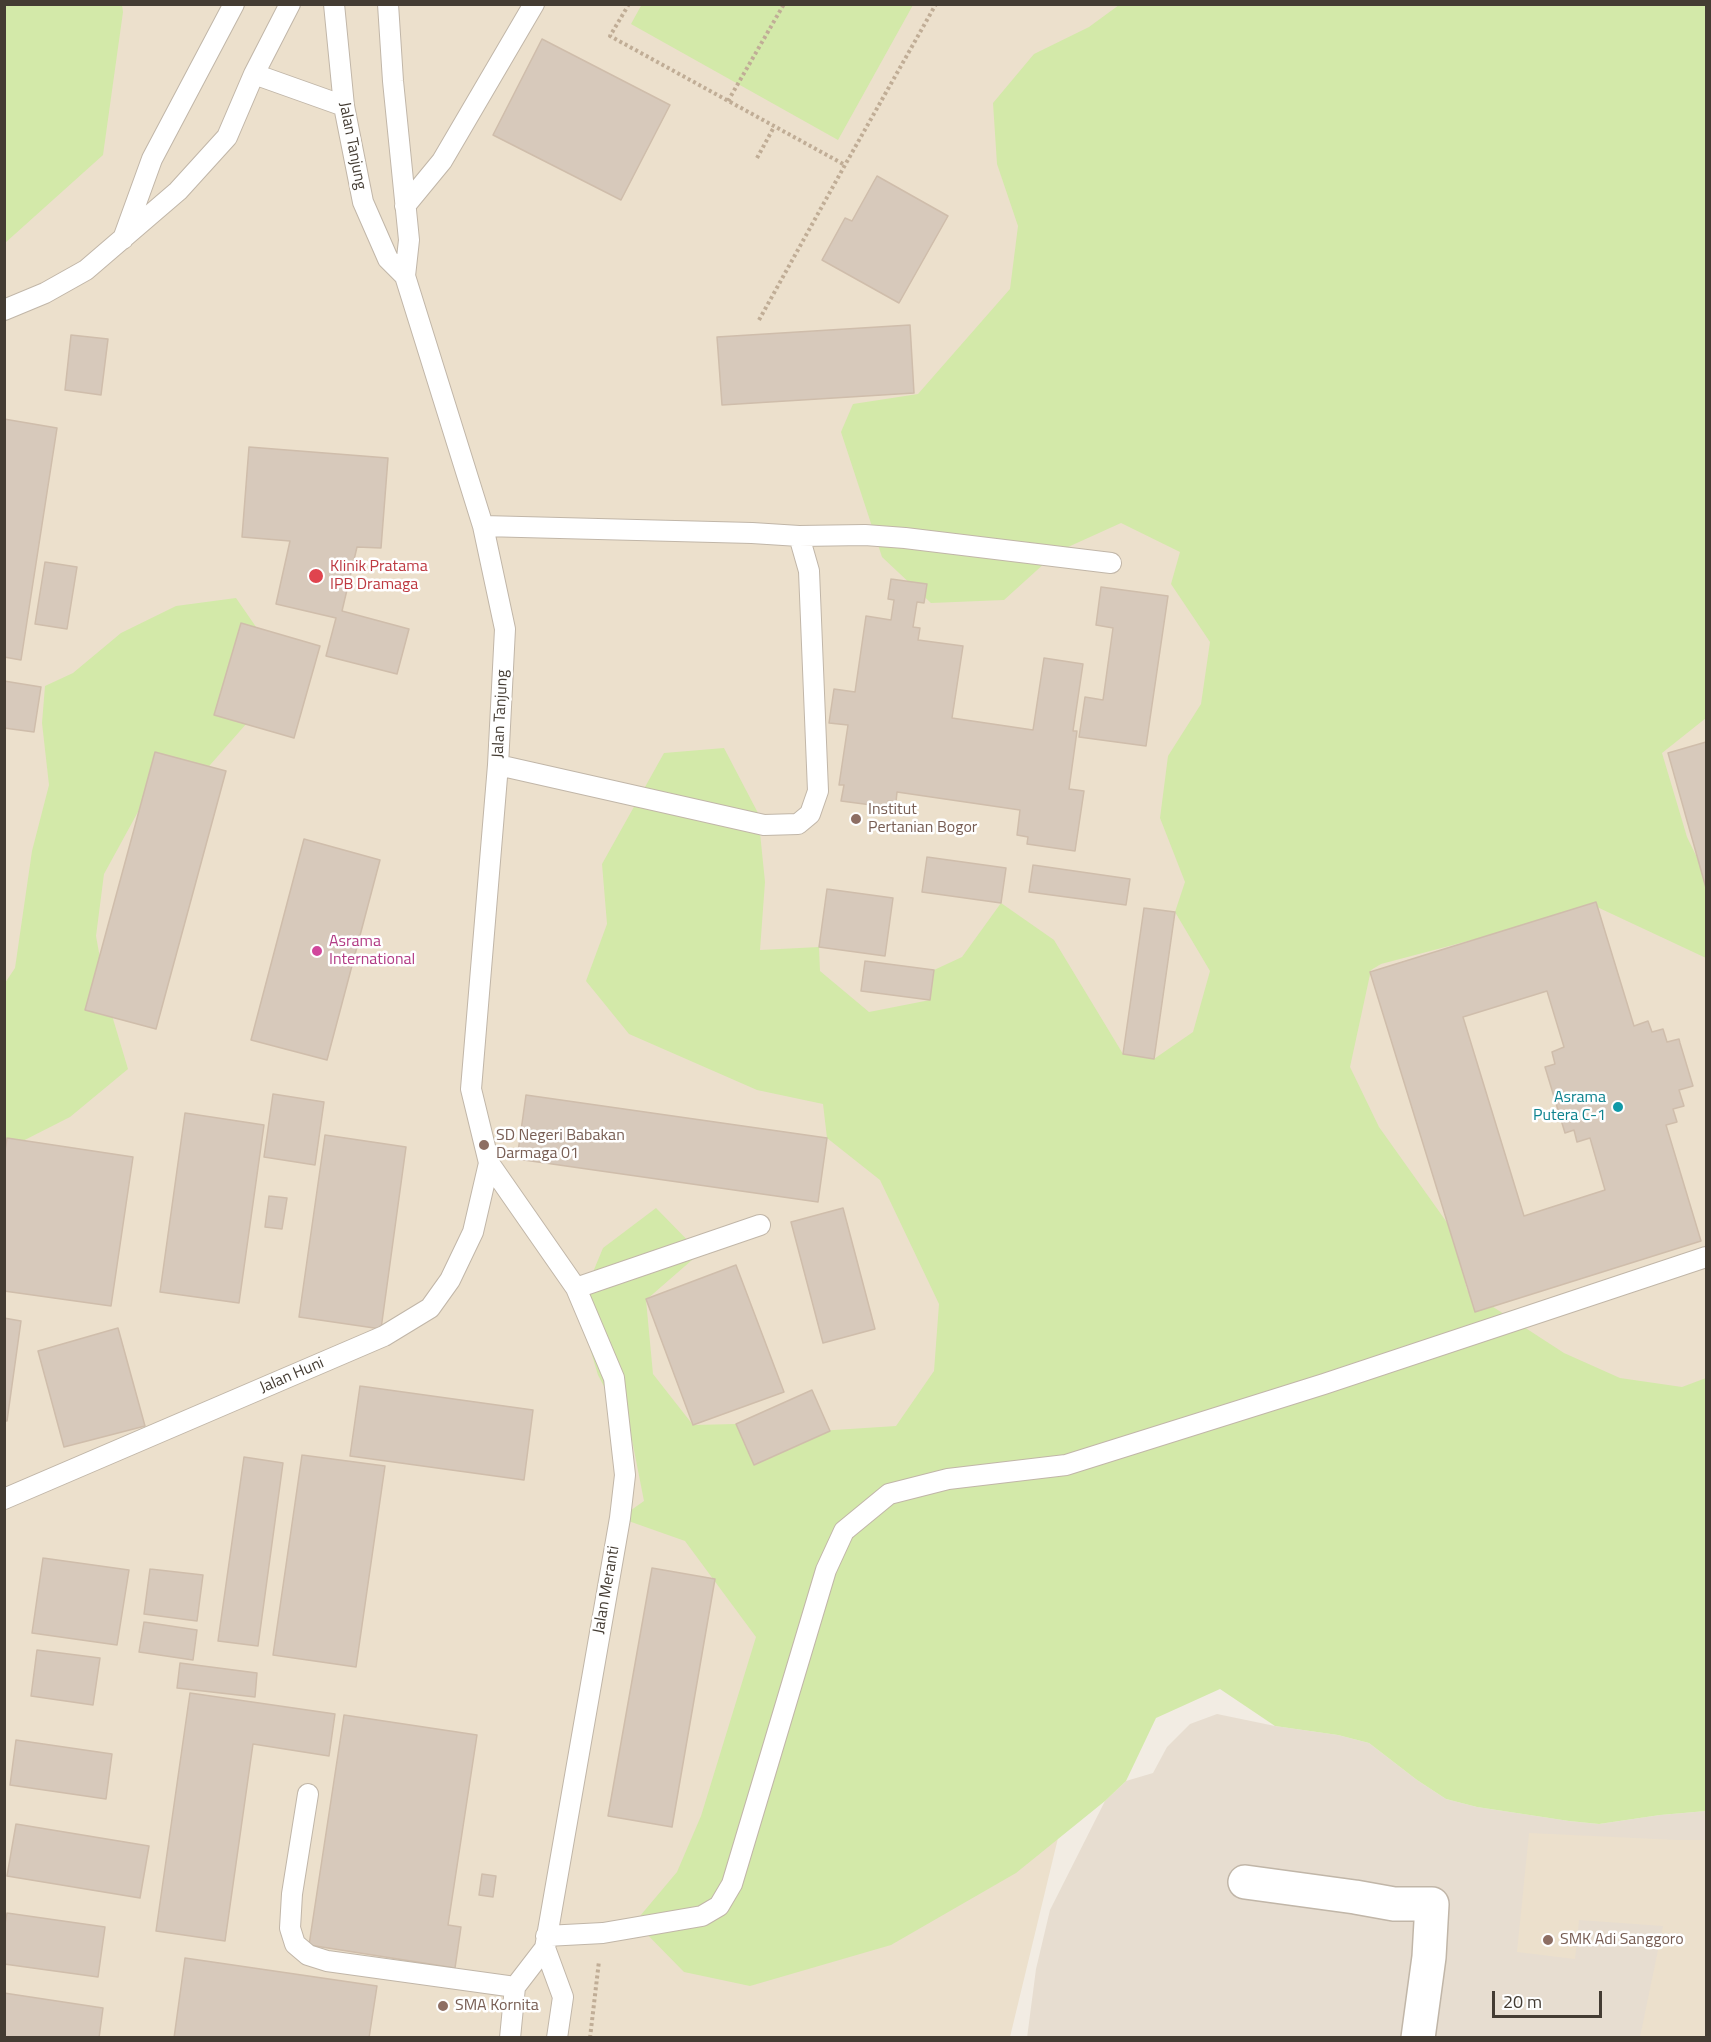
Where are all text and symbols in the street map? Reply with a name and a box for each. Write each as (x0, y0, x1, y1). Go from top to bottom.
street label: Jalan Tanjung (334, 101, 370, 191)
place label: Klinik Pratama IPB Dramaga (330, 557, 428, 595)
marker: Klinik Pratama IPB Dramaga (307, 567, 325, 585)
street label: Jalan Tanjung (489, 669, 513, 759)
place label: Institut Pertanian Bogor (868, 800, 977, 838)
marker: Institut Pertanian Bogor (849, 812, 863, 826)
place label: Asrama International (329, 932, 415, 970)
marker: Asrama International (310, 944, 324, 958)
place label: Asrama Putera C-1 (1533, 1088, 1606, 1126)
marker: Asrama Putera C-1 (1611, 1100, 1625, 1114)
place label: SD Negeri Babakan Darmaga 01 (496, 1126, 625, 1164)
marker: SD Negeri Babakan Darmaga 01 (477, 1138, 491, 1152)
street label: Jalan Huni (257, 1354, 327, 1398)
street label: Jalan Meranti (590, 1544, 624, 1636)
place label: SMK Adi Sanggoro (1560, 1930, 1684, 1950)
marker: SMK Adi Sanggoro (1541, 1933, 1555, 1947)
scale bar (1495, 1979, 1604, 2017)
text: 20 m (1503, 1988, 1542, 2015)
place label: SMA Kornita (455, 1996, 539, 2016)
marker: SMA Kornita (436, 1999, 450, 2013)

